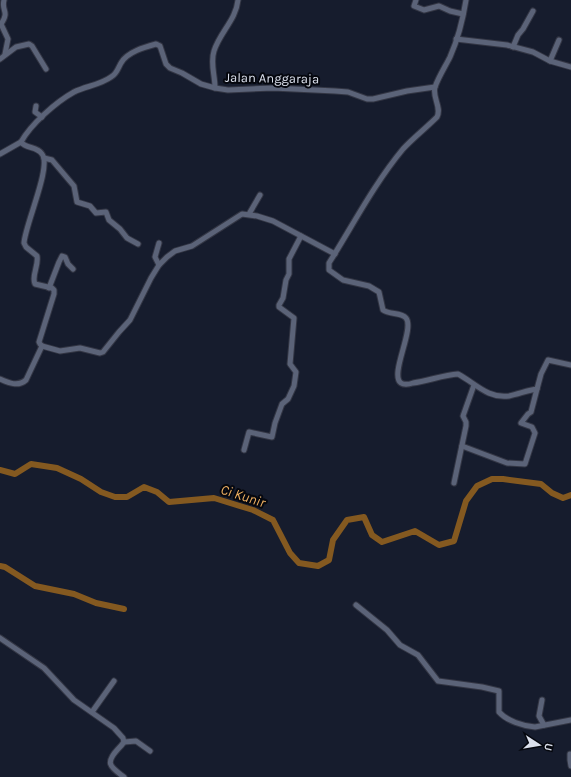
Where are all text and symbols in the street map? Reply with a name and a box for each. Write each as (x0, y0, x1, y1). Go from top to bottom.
street label: Jalan Anggaraja (225, 70, 319, 86)
water label: Ci Kunir (219, 481, 269, 512)
north arrow (519, 725, 559, 765)
text: U (541, 742, 555, 752)

